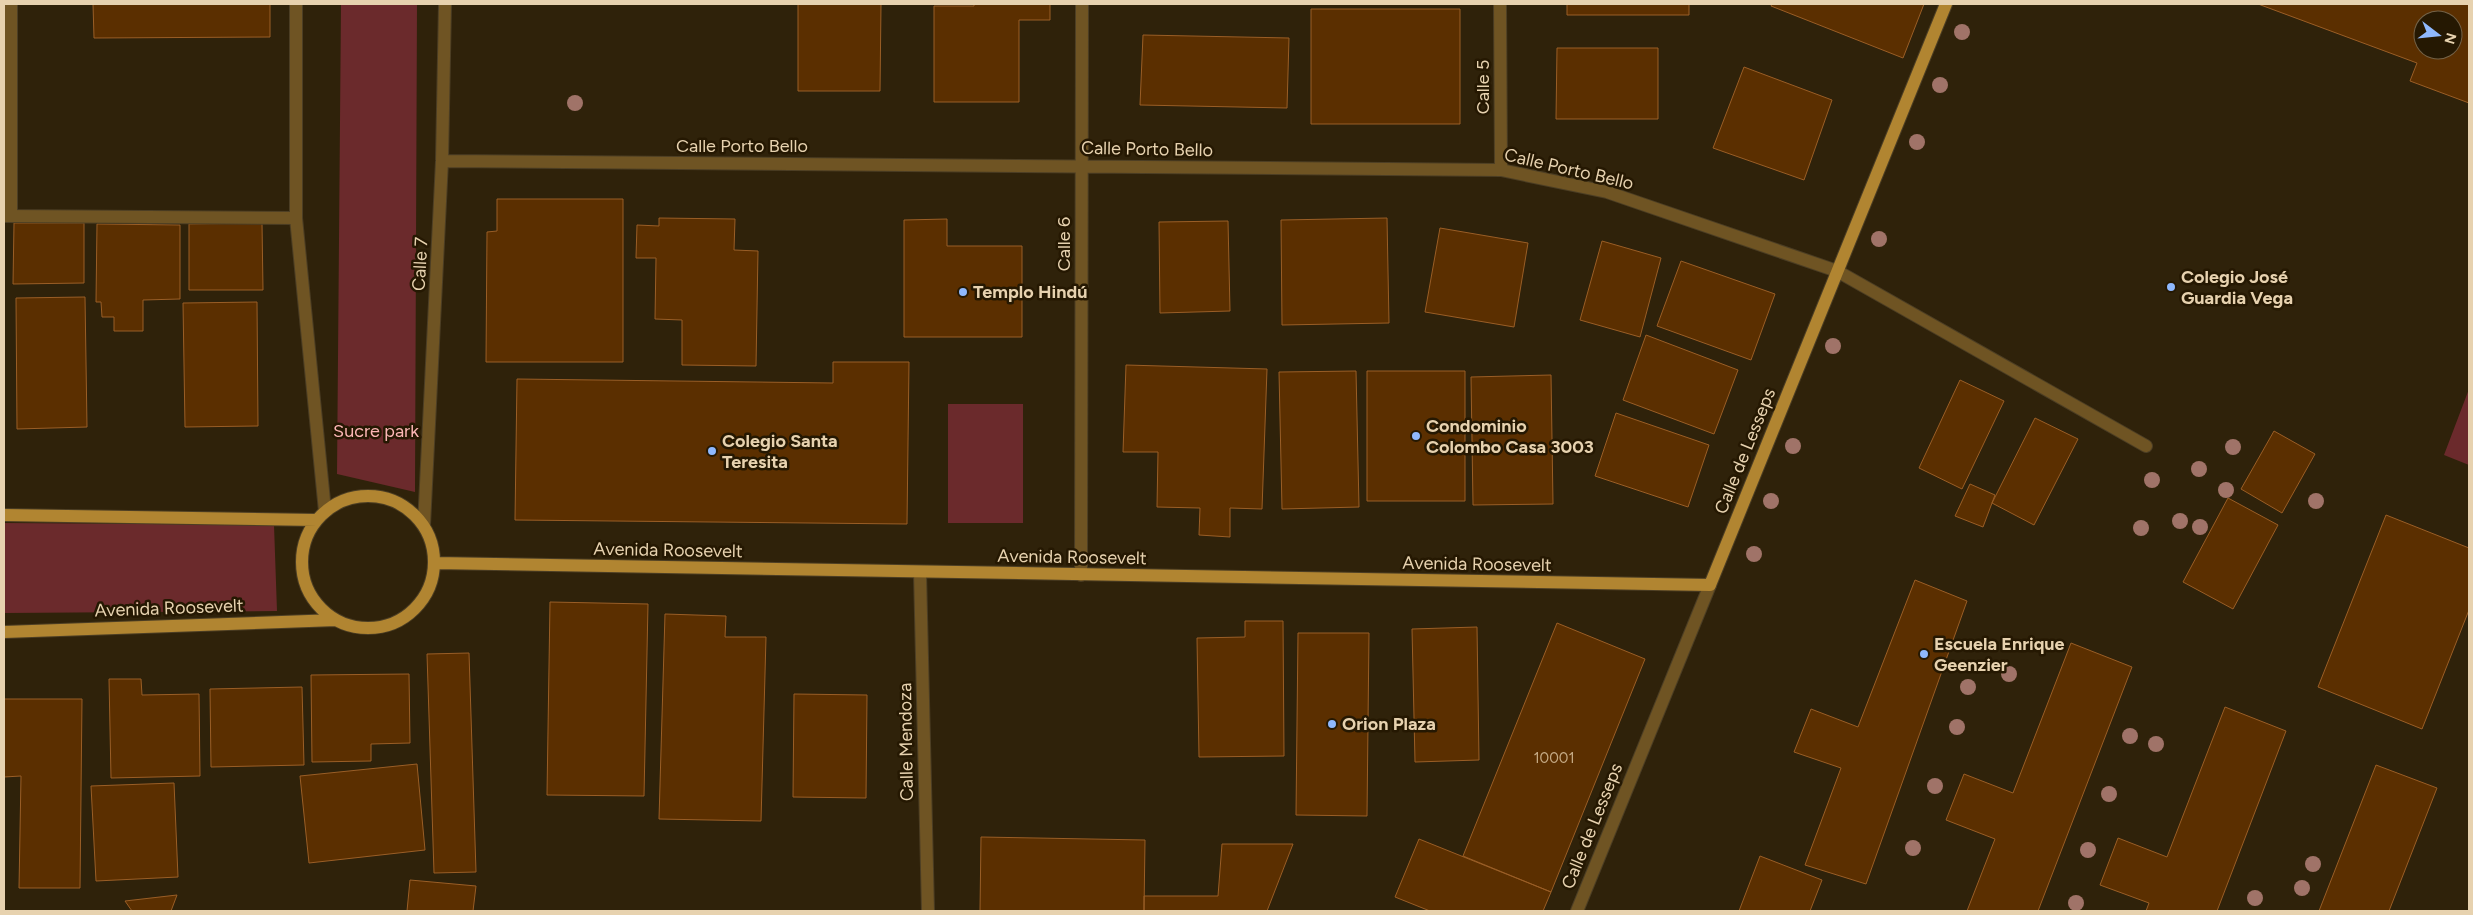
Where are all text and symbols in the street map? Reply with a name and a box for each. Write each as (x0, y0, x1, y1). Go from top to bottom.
north arrow (2413, 10, 2463, 60)
text: N (2440, 31, 2460, 46)
street label: Calle 5 (1472, 60, 1494, 114)
street label: Calle Porto Bello (676, 135, 808, 157)
street label: Calle Porto Bello (1081, 137, 1213, 161)
street label: Calle Porto Bello (1502, 143, 1636, 195)
street label: Calle 6 (1053, 217, 1075, 271)
street label: Calle 7 (408, 236, 432, 292)
place label: Colegio José Guardia Vega (2181, 266, 2293, 309)
place label: Templo Hindú (973, 281, 1087, 303)
marker: Colegio José Guardia Vega (2165, 281, 2177, 293)
marker: Templo Hindú (957, 286, 969, 298)
street label: Calle de Lesseps (1710, 385, 1780, 517)
place label: Condominio Colombo Casa 3003 (1426, 415, 1594, 458)
park label: Sucre park (333, 420, 419, 442)
place label: Colegio Santa Teresita (722, 430, 838, 473)
marker: Condominio Colombo Casa 3003 (1410, 430, 1422, 442)
marker: Colegio Santa Teresita (706, 445, 718, 457)
street label: Avenida Roosevelt (593, 538, 743, 562)
street label: Avenida Roosevelt (997, 545, 1147, 569)
street label: Avenida Roosevelt (1402, 552, 1552, 576)
street label: Avenida Roosevelt (94, 594, 244, 622)
place label: Escuela Enrique Geenzier (1934, 633, 2065, 676)
marker: Escuela Enrique Geenzier (1918, 648, 1930, 660)
street label: Calle Mendoza (894, 683, 918, 801)
place label: Orion Plaza (1342, 713, 1436, 735)
marker: Orion Plaza (1326, 718, 1338, 730)
house number: 10001 (1533, 749, 1575, 767)
street label: Calle de Lesseps (1557, 760, 1627, 892)

